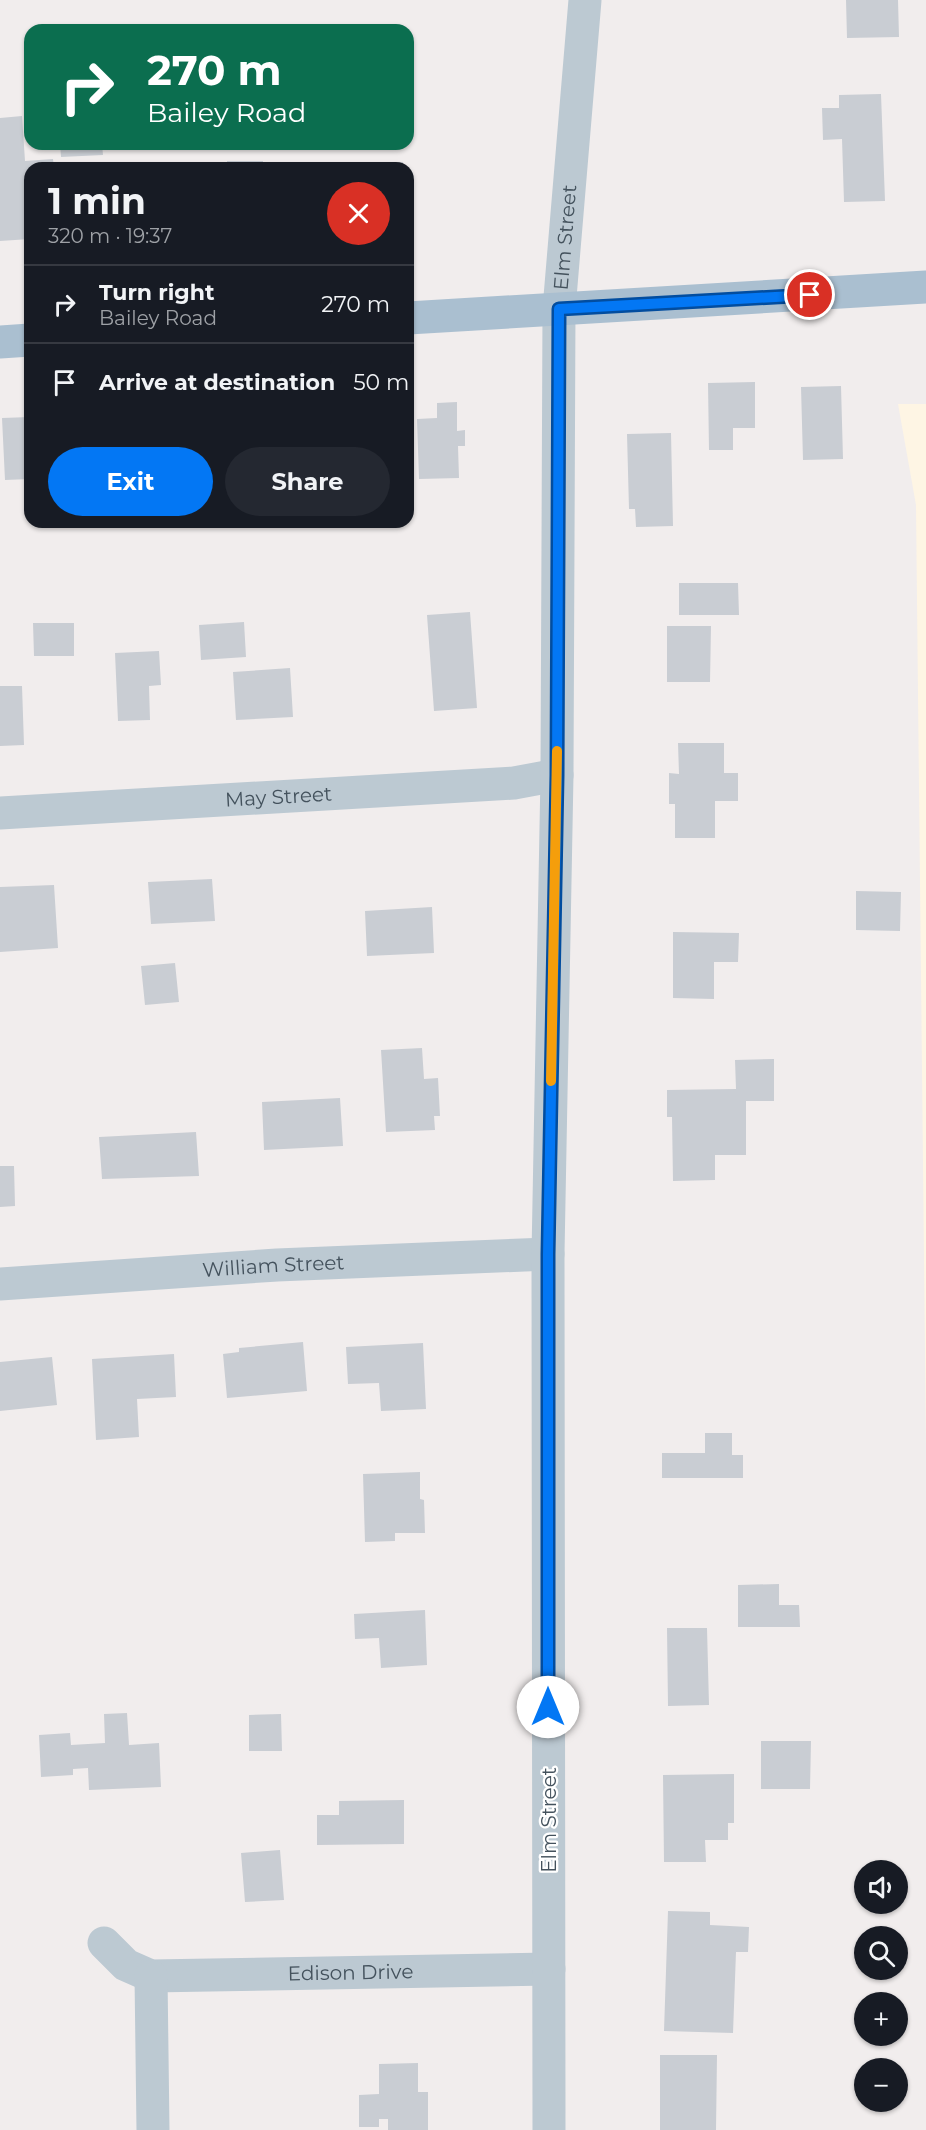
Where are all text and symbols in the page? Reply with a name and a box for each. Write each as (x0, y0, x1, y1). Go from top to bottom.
text: 270 m (147, 44, 281, 96)
icon: right (48, 48, 126, 126)
text: Bailey Road (147, 96, 306, 129)
text: 1 min (48, 179, 146, 223)
button: close (327, 182, 390, 245)
street label: Elm Street (549, 184, 581, 291)
text: 320 m · 19:37 (48, 224, 172, 248)
pin (784, 269, 835, 320)
icon: arrive (793, 278, 826, 311)
text: Turn right (99, 279, 214, 306)
icon: right (48, 288, 81, 321)
text: 270 m (321, 291, 390, 318)
text: Bailey Road (99, 306, 217, 330)
icon: arrive (48, 366, 81, 399)
text: Arrive at destination (99, 369, 335, 396)
text: 50 m (353, 369, 409, 396)
button: Exit (48, 447, 213, 516)
button: Share (225, 447, 390, 516)
street label: May Street (224, 782, 333, 812)
street label: William Street (202, 1250, 345, 1282)
position arrow (516, 1675, 580, 1739)
street label: Elm Street (537, 1767, 561, 1873)
map controls (854, 1860, 908, 2112)
button: sound (854, 1860, 908, 1914)
button: search (854, 1926, 908, 1980)
street label: Edison Drive (287, 1959, 414, 1986)
button: + (854, 1992, 908, 2046)
button: − (854, 2058, 908, 2112)

